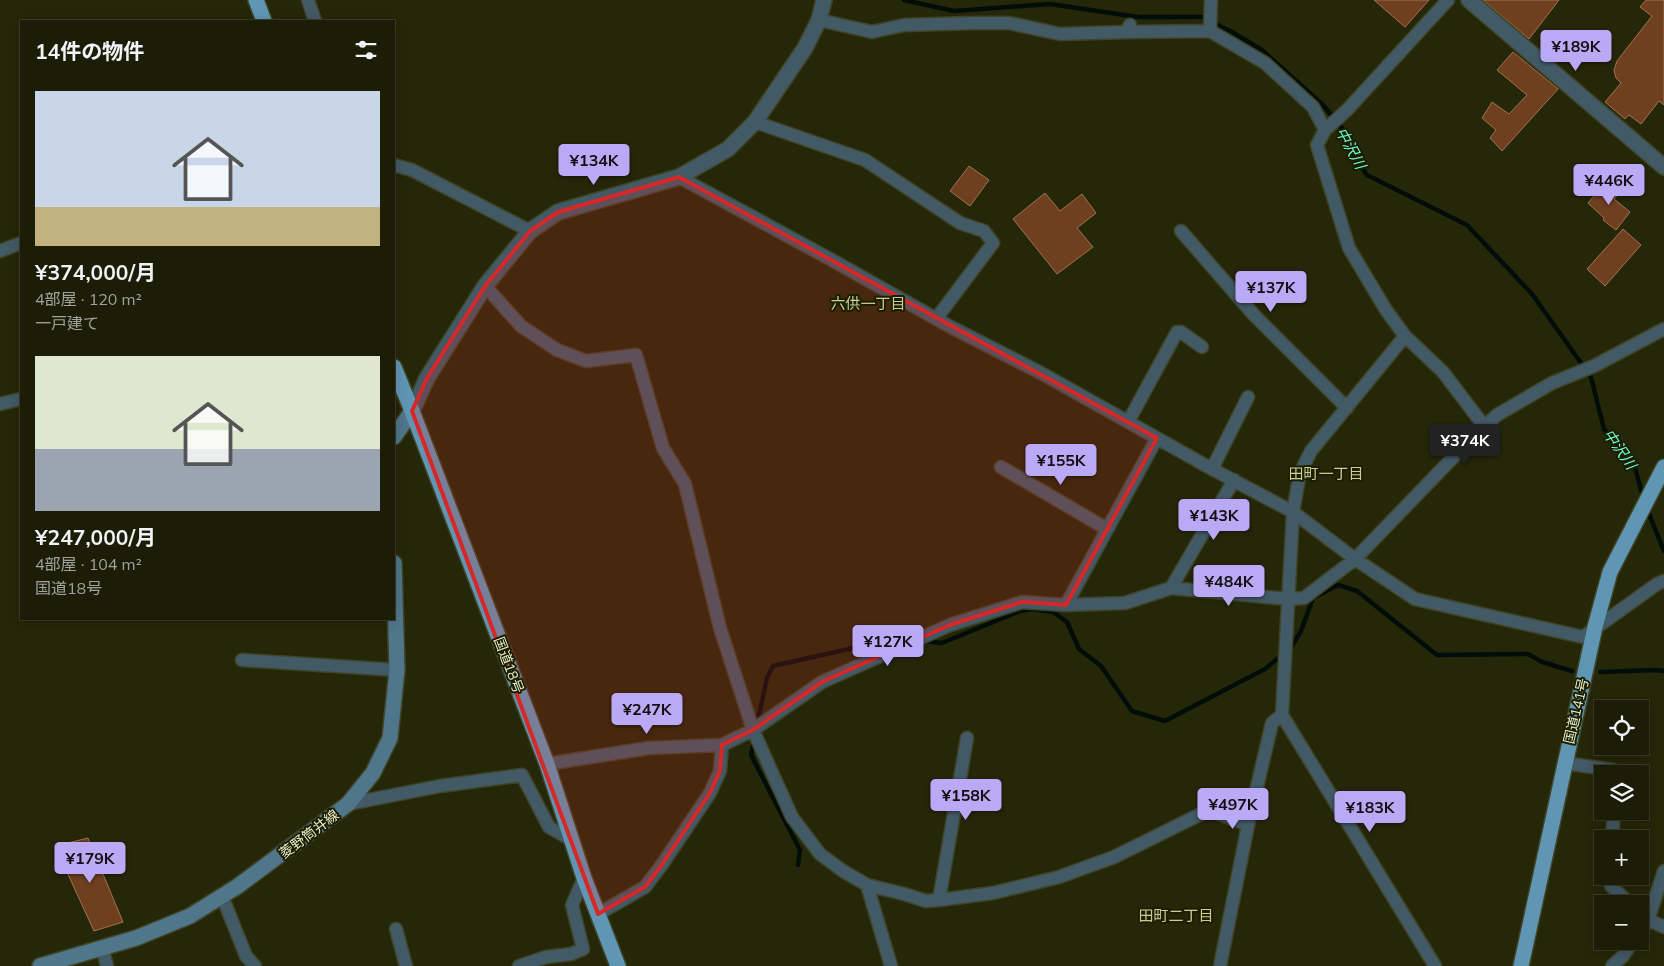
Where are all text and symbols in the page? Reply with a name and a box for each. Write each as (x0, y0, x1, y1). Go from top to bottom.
pin: ¥189K (1541, 30, 1611, 72)
icon: filters (352, 36, 380, 64)
text: ¥189K (1551, 36, 1601, 56)
text: 14件の物件 (35, 38, 144, 64)
icon: home (163, 124, 253, 214)
water label: 中沢川 (1332, 124, 1371, 174)
pin: ¥134K (559, 144, 629, 186)
text: ¥134K (569, 150, 619, 170)
pin: ¥446K (1574, 164, 1644, 206)
text: ¥446K (1584, 170, 1634, 190)
text: ¥374,000/月 (35, 259, 156, 285)
pin: ¥137K (1236, 270, 1306, 313)
text: ¥137K (1246, 277, 1296, 297)
text: 4部屋 · 120 m² (35, 289, 142, 309)
district label: 六供一丁目 (830, 294, 906, 313)
text: 一戸建て (35, 313, 99, 333)
icon: home (163, 389, 253, 479)
pin: ¥374K (1430, 424, 1500, 466)
water label: 中沢川 (1599, 425, 1642, 475)
text: ¥374K (1440, 430, 1490, 450)
pin: ¥155K (1026, 444, 1096, 486)
text: ¥155K (1036, 450, 1086, 470)
district label: 田町一丁目 (1288, 464, 1364, 483)
pin: ¥143K (1179, 498, 1249, 541)
text: ¥143K (1189, 505, 1239, 525)
text: ¥247,000/月 (35, 524, 156, 550)
text: 4部屋 · 104 m² (35, 554, 142, 574)
pin: ¥484K (1194, 564, 1264, 607)
text: ¥484K (1204, 571, 1254, 591)
text: 国道18号 (35, 578, 102, 598)
pin: ¥127K (853, 624, 923, 667)
text: ¥127K (863, 631, 913, 651)
street label: 国道18号 (490, 634, 528, 696)
street label: 国道141号 (1560, 676, 1592, 746)
pin: ¥247K (612, 692, 682, 735)
text: ¥247K (622, 699, 672, 719)
map controls (1594, 700, 1649, 950)
button: locate (1594, 700, 1649, 755)
button: layers (1594, 765, 1649, 820)
pin: ¥158K (931, 778, 1001, 821)
text: ¥158K (941, 785, 991, 805)
pin: ¥497K (1198, 788, 1268, 830)
pin: ¥183K (1335, 790, 1405, 833)
text: ¥497K (1208, 794, 1258, 814)
text: ¥183K (1345, 797, 1395, 817)
street label: 菱野筒井線 (276, 806, 342, 862)
button: + (1594, 830, 1649, 885)
pin: ¥179K (55, 842, 125, 884)
text: ¥179K (65, 848, 115, 868)
button: − (1594, 895, 1649, 950)
district label: 田町二丁目 (1138, 906, 1214, 925)

